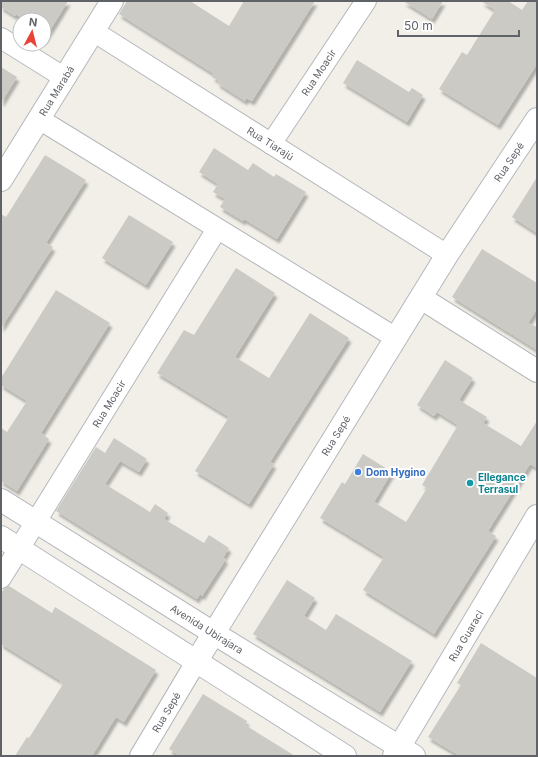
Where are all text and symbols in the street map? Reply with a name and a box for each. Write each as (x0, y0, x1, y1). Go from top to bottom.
north arrow (12, 12, 52, 52)
scale bar (398, 12, 519, 38)
text: N (28, 15, 38, 30)
text: 50 m (404, 18, 433, 33)
street label: Rua Moacir (299, 47, 339, 98)
street label: Rua Marabá (36, 64, 76, 118)
street label: Rua Tiarajú (245, 124, 296, 163)
street label: Rua Sepé (491, 140, 526, 184)
street label: Rua Moacir (90, 378, 128, 430)
street label: Rua Sepé (319, 413, 353, 458)
place label: Dom Hygino (366, 466, 426, 479)
marker: Dom Hygino (353, 467, 363, 477)
place label: Ellegance Terrasul (478, 471, 526, 495)
marker: Ellegance Terrasul (465, 478, 475, 488)
street label: Avenida Ubirajara (168, 602, 246, 656)
street label: Rua Guaraci (446, 608, 485, 663)
street label: Rua Sepé (149, 690, 183, 735)

